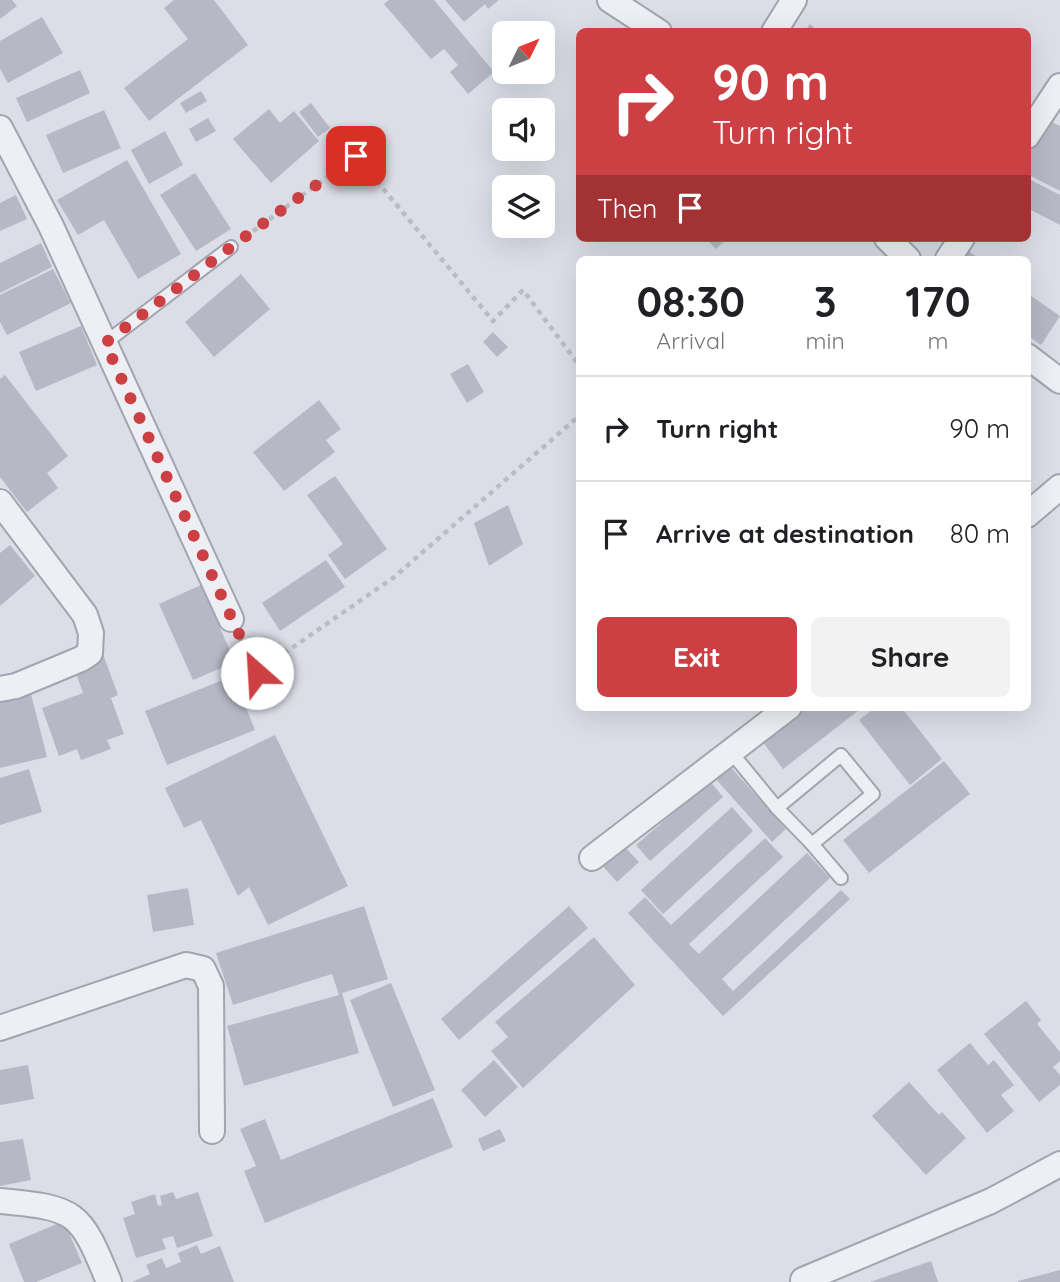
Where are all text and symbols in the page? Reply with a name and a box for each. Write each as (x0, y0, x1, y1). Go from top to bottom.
north arrow (492, 21, 555, 84)
map controls (492, 21, 555, 238)
text: 90 m (712, 51, 829, 112)
icon: right (597, 56, 688, 147)
button: sound (492, 98, 555, 161)
text: Turn right (712, 112, 853, 152)
pin (326, 126, 386, 186)
icon: arrive (337, 137, 375, 175)
button: layers (492, 175, 555, 238)
icon: arrive (671, 189, 709, 227)
text: Then (597, 192, 657, 225)
text: 08:30 (636, 275, 745, 328)
text: 3 (814, 275, 836, 328)
text: 170 (905, 275, 970, 328)
text: Arrival (656, 326, 725, 355)
text: min (806, 326, 845, 355)
text: m (927, 326, 948, 355)
icon: right (597, 410, 635, 448)
text: Turn right (656, 412, 778, 445)
text: 90 m (949, 412, 1010, 445)
icon: arrive (597, 515, 635, 553)
text: Arrive at destination (656, 517, 914, 550)
text: 80 m (950, 517, 1010, 550)
button: Exit (597, 617, 797, 697)
button: Share (811, 617, 1010, 697)
position arrow (220, 636, 294, 710)

